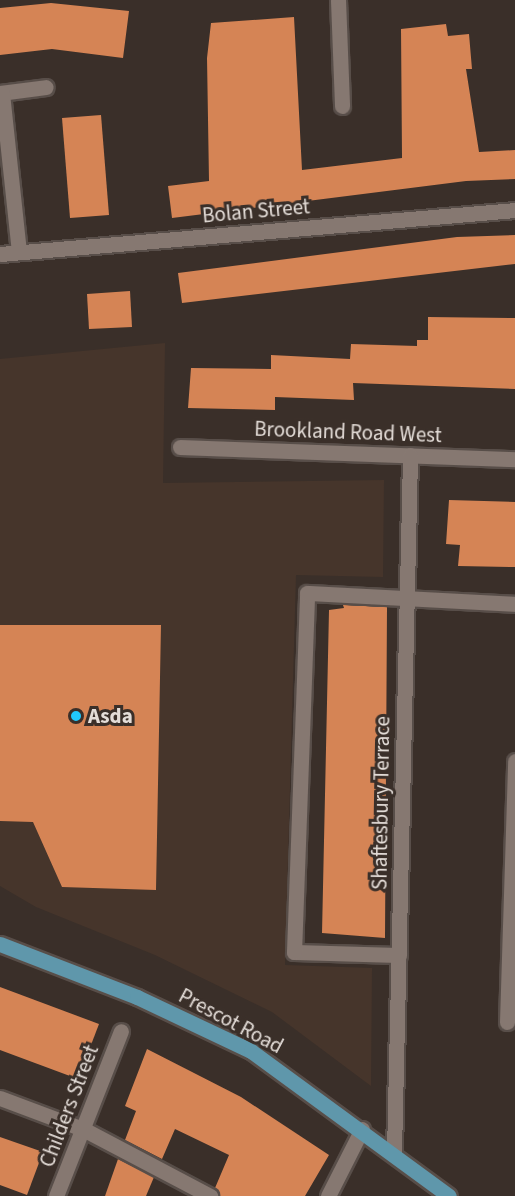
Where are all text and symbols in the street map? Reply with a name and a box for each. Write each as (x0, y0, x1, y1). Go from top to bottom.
street label: Bolan Street (201, 194, 311, 228)
street label: Brookland Road West (254, 416, 442, 448)
place label: Asda (88, 703, 133, 729)
marker: Asda (69, 709, 83, 723)
street label: Shaftesbury Terrace (367, 716, 395, 890)
street label: Prescot Road (174, 983, 288, 1059)
street label: Childers Street (34, 1041, 104, 1171)

